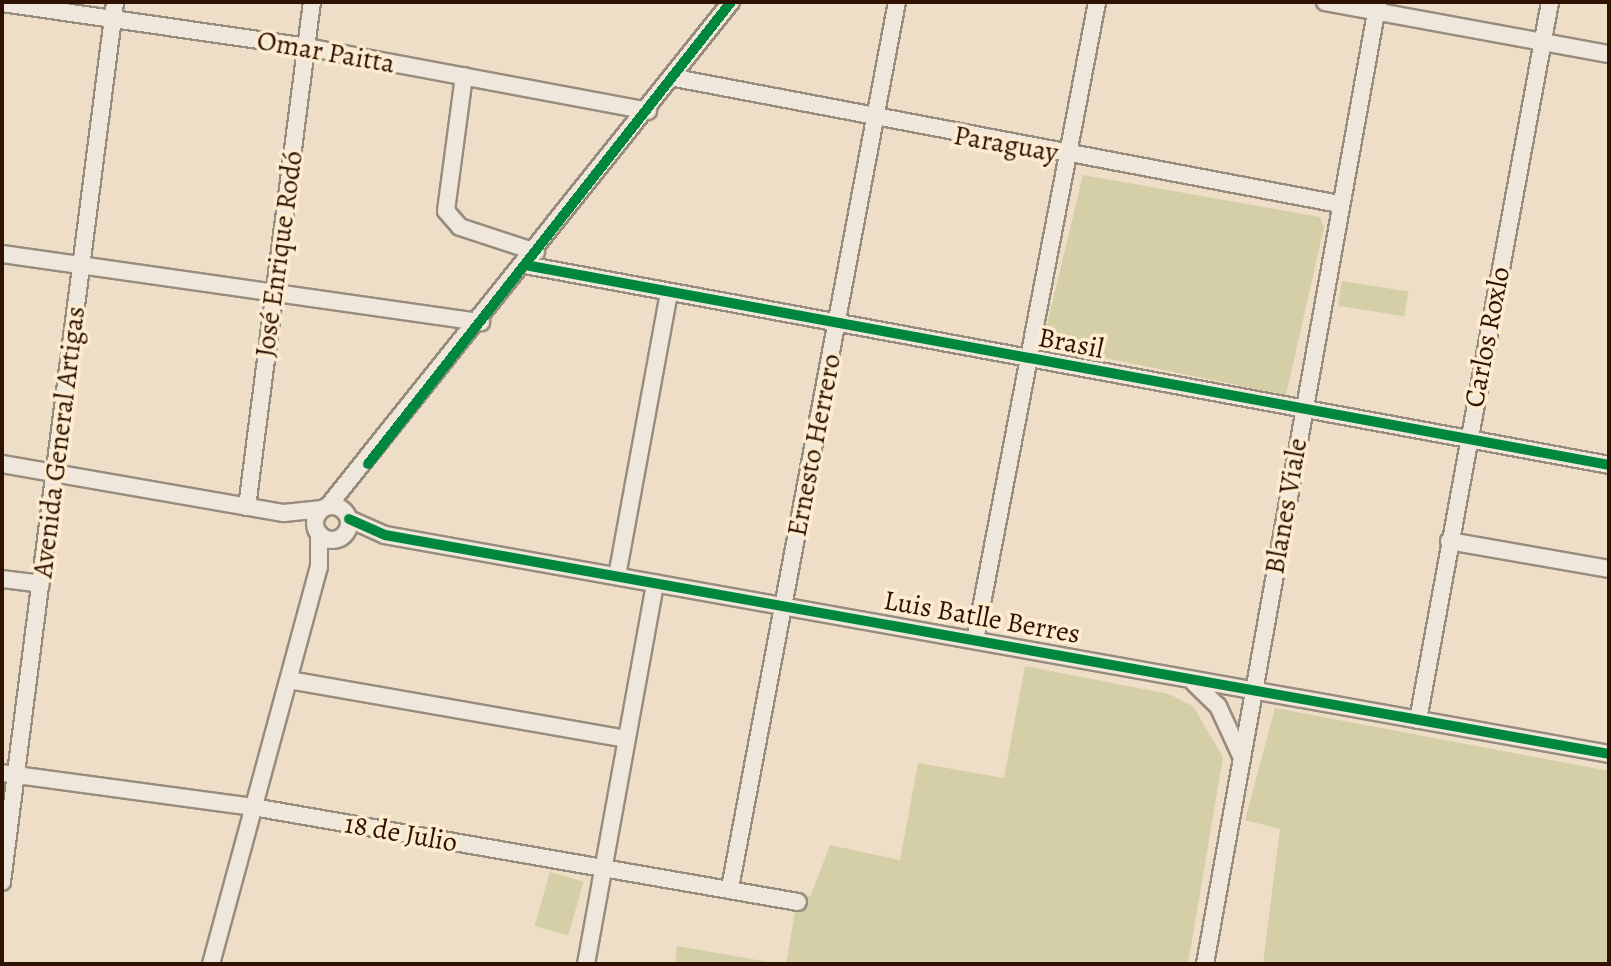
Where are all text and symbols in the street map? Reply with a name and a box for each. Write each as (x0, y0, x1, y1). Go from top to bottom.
street label: Omar Paitta (254, 23, 398, 81)
street label: Paraguay (951, 118, 1061, 170)
street label: José Enrique Rodó (248, 149, 310, 359)
street label: Carlos Roxlo (1457, 264, 1517, 410)
street label: Avenida General Artigas (26, 304, 92, 580)
street label: Brasil (1035, 320, 1107, 366)
street label: Ernesto Herrero (780, 351, 848, 539)
street label: Blanes Viale (1258, 435, 1314, 577)
street label: Luis Batlle Berres (881, 583, 1083, 651)
street label: 18 de Julio (342, 807, 460, 859)

